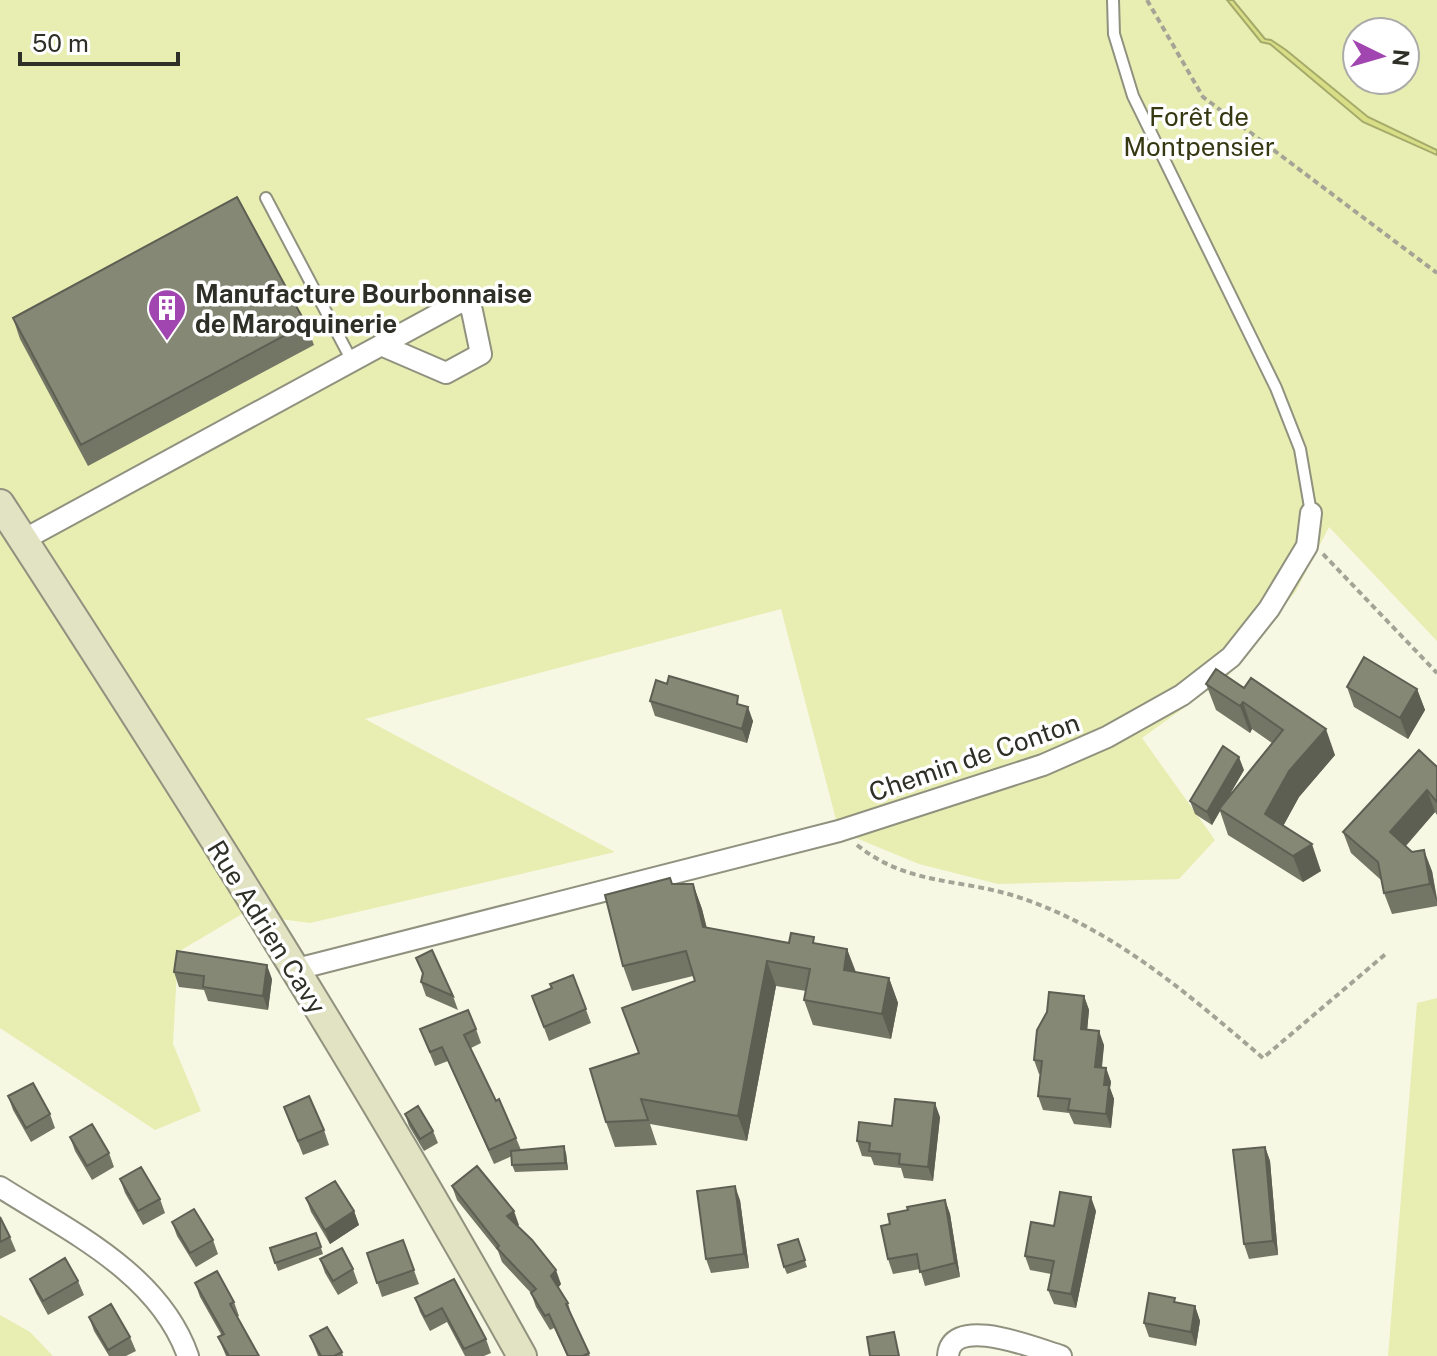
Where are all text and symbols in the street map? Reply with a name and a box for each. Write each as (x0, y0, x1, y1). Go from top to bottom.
scale bar (20, 16, 178, 66)
north arrow (1341, 16, 1421, 96)
text: 50 m (32, 29, 89, 57)
text: N (1387, 48, 1415, 67)
park label: Forêt de Montpensier (1123, 101, 1275, 162)
place label: Manufacture Bourbonnaise de Maroquinerie (195, 278, 532, 339)
building icon: Manufacture Bourbonnaise de Maroquinerie (146, 287, 188, 342)
street label: Chemin de Conton (865, 706, 1083, 808)
street label: Rue Adrien Cavy (201, 835, 333, 1020)

